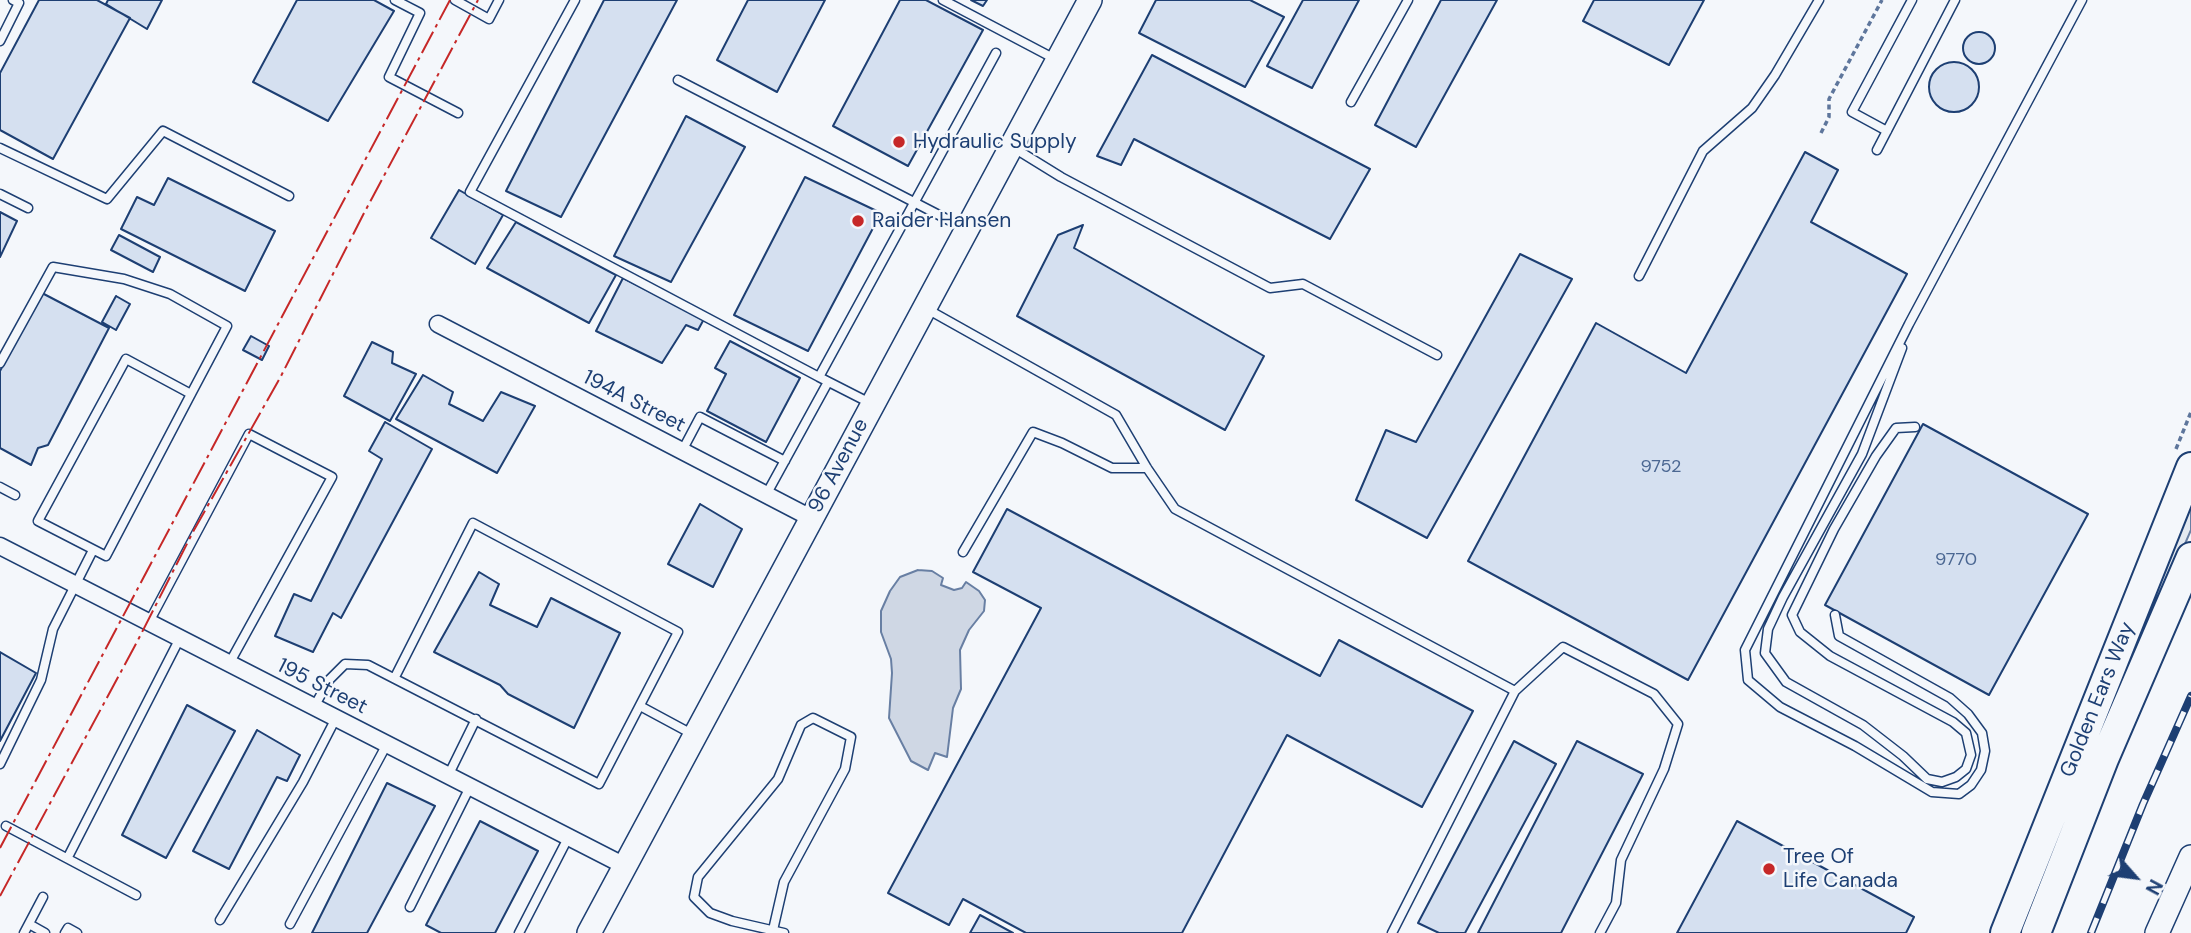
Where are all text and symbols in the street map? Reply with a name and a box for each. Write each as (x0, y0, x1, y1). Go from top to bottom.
place label: Hydraulic Supply (913, 129, 1077, 155)
marker: Hydraulic Supply (891, 134, 907, 150)
place label: Raider Hansen (872, 208, 1011, 234)
marker: Raider Hansen (850, 213, 866, 229)
street label: 194A Street (579, 365, 689, 439)
street label: 96 Avenue (804, 414, 874, 518)
house number: 9752 (1641, 456, 1681, 478)
house number: 9770 (1935, 549, 1977, 571)
street label: Golden Ears Way (2055, 619, 2141, 781)
street label: 195 Street (273, 654, 371, 720)
north arrow (2100, 842, 2170, 912)
place label: Tree Of Life Canada (1783, 844, 1898, 894)
marker: Tree Of Life Canada (1761, 861, 1777, 877)
text: N (2140, 875, 2168, 899)

